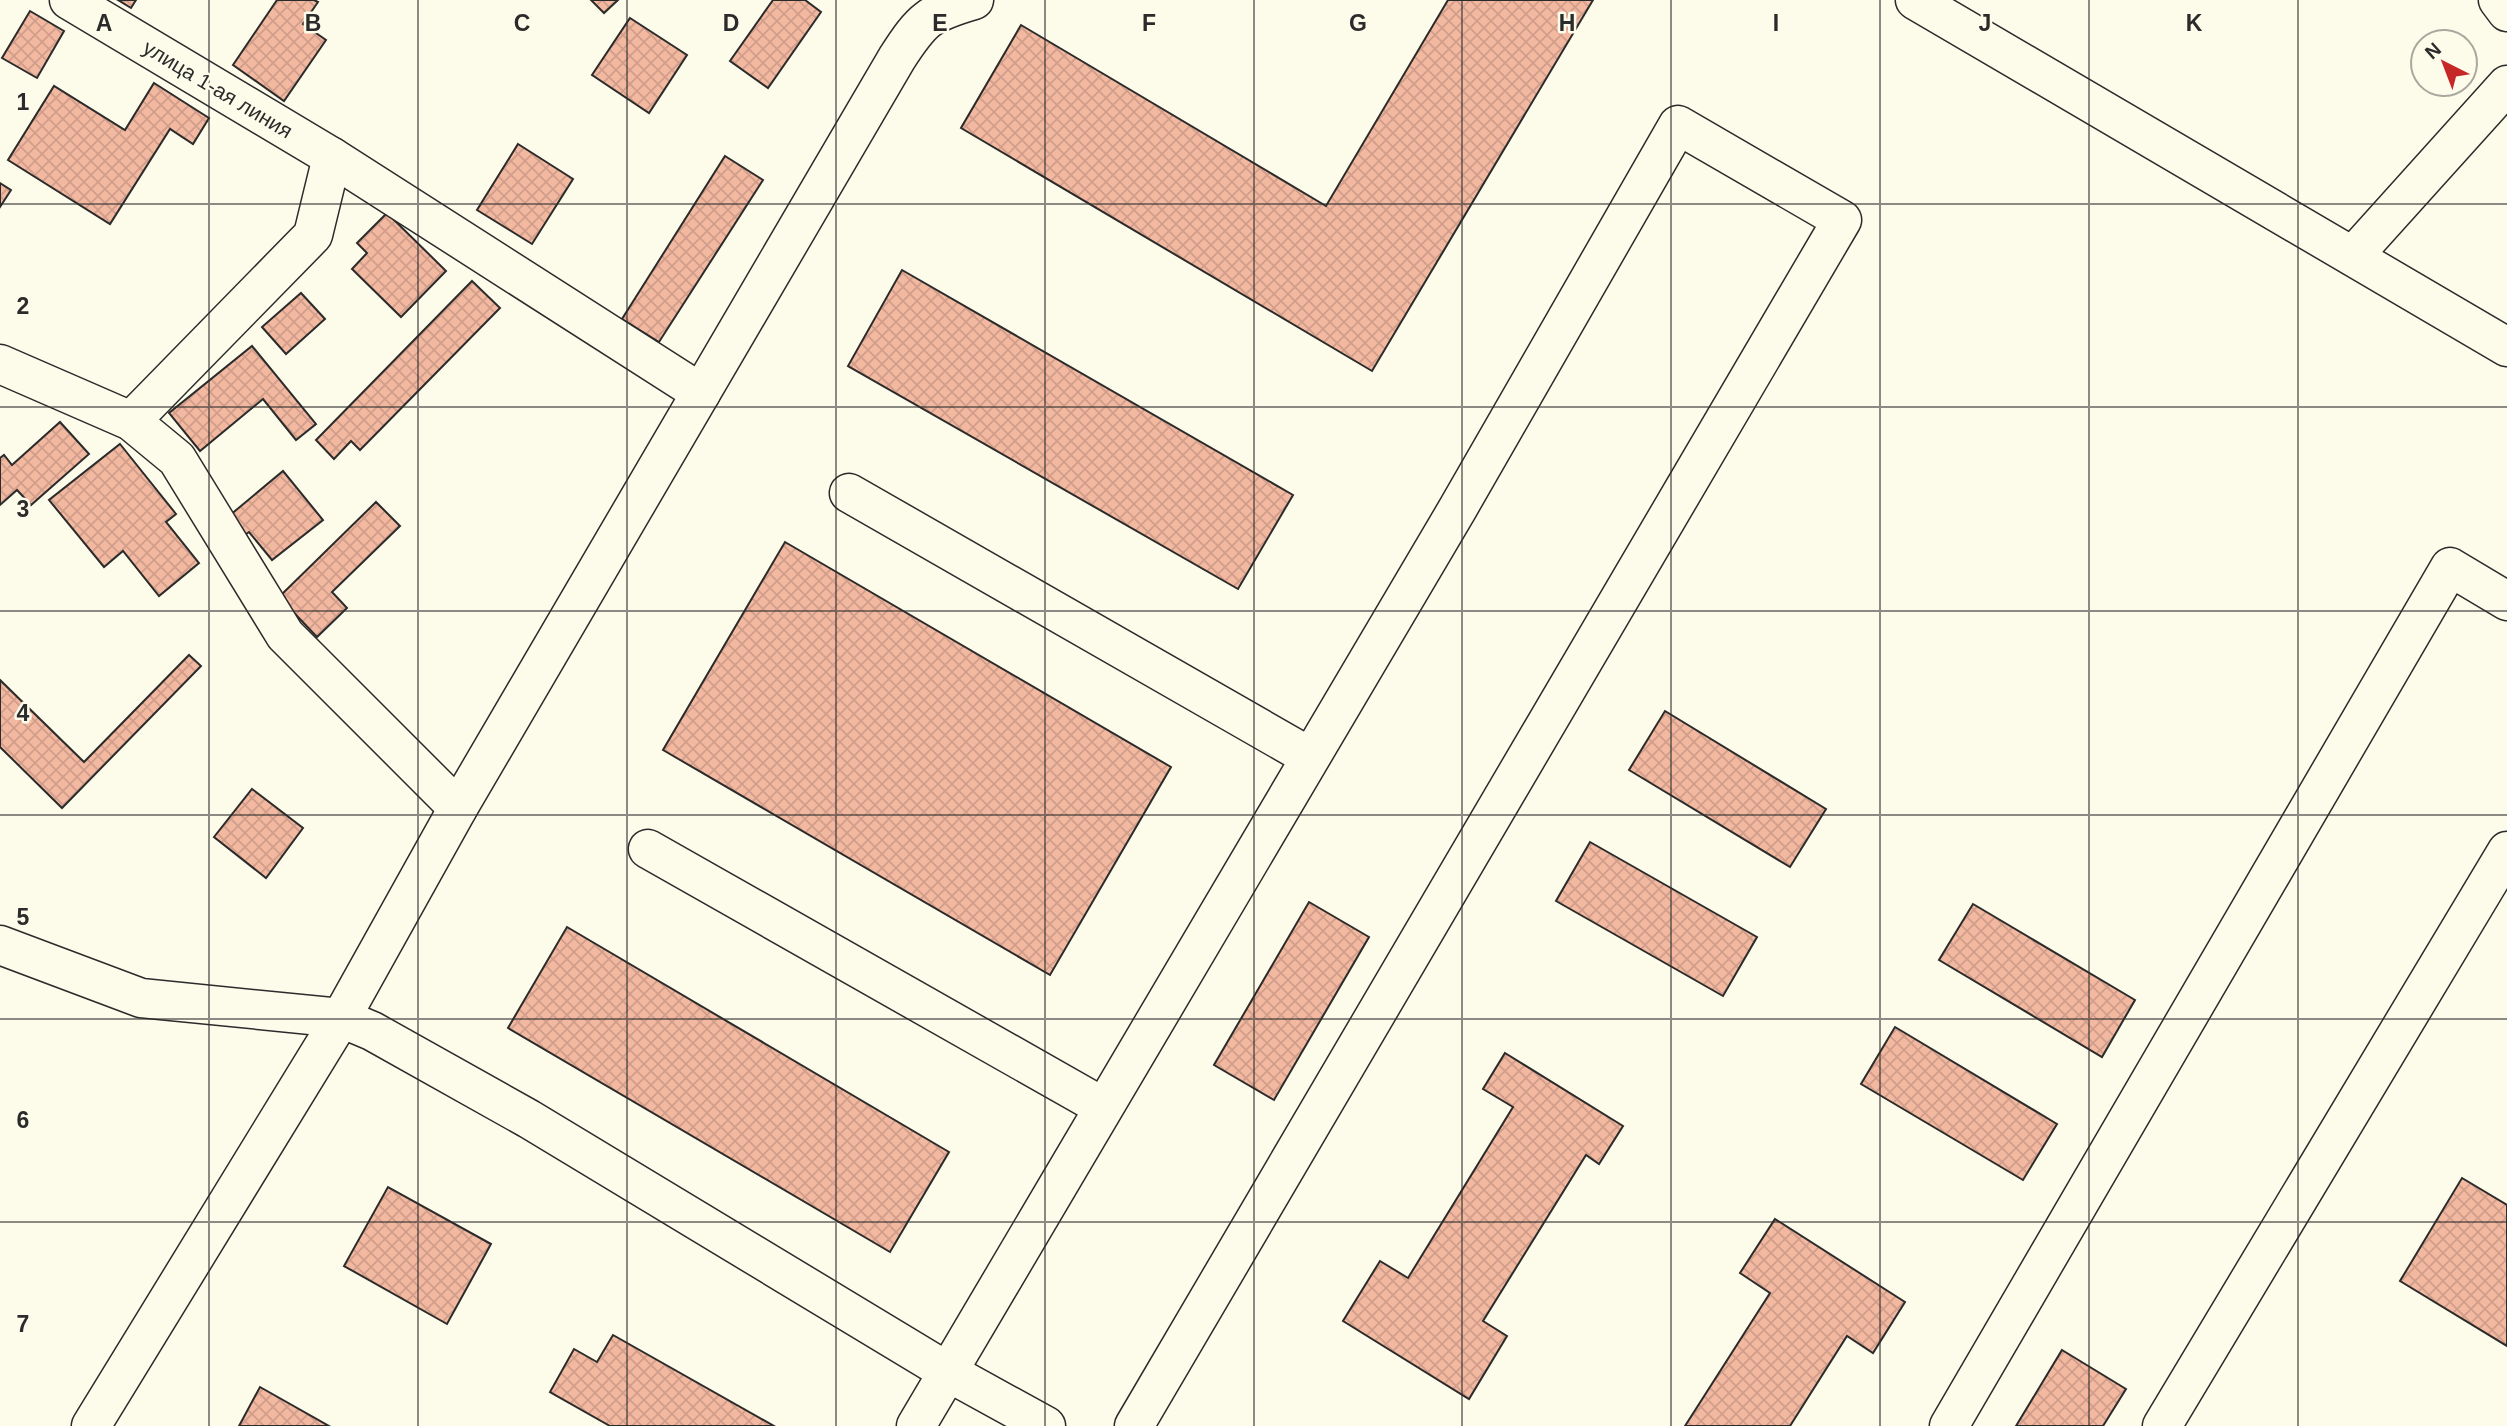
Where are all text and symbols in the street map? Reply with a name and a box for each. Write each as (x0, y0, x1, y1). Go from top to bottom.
text: A (96, 10, 112, 36)
text: B (305, 10, 321, 36)
text: C (514, 10, 530, 36)
text: D (723, 10, 739, 36)
text: E (932, 10, 948, 36)
text: F (1142, 10, 1156, 36)
text: G (1349, 10, 1367, 36)
text: H (1559, 10, 1575, 36)
text: I (1773, 10, 1779, 36)
text: J (1979, 10, 1991, 36)
text: K (2186, 10, 2203, 36)
north arrow (2409, 28, 2479, 98)
street label: улица 1-ая линия (139, 35, 297, 143)
text: N (2421, 38, 2445, 63)
text: 1 (17, 89, 30, 115)
text: 2 (17, 293, 29, 319)
text: 3 (17, 496, 29, 522)
text: 4 (17, 700, 30, 726)
text: 5 (17, 904, 30, 930)
text: 6 (17, 1107, 29, 1133)
text: 7 (17, 1311, 29, 1337)

